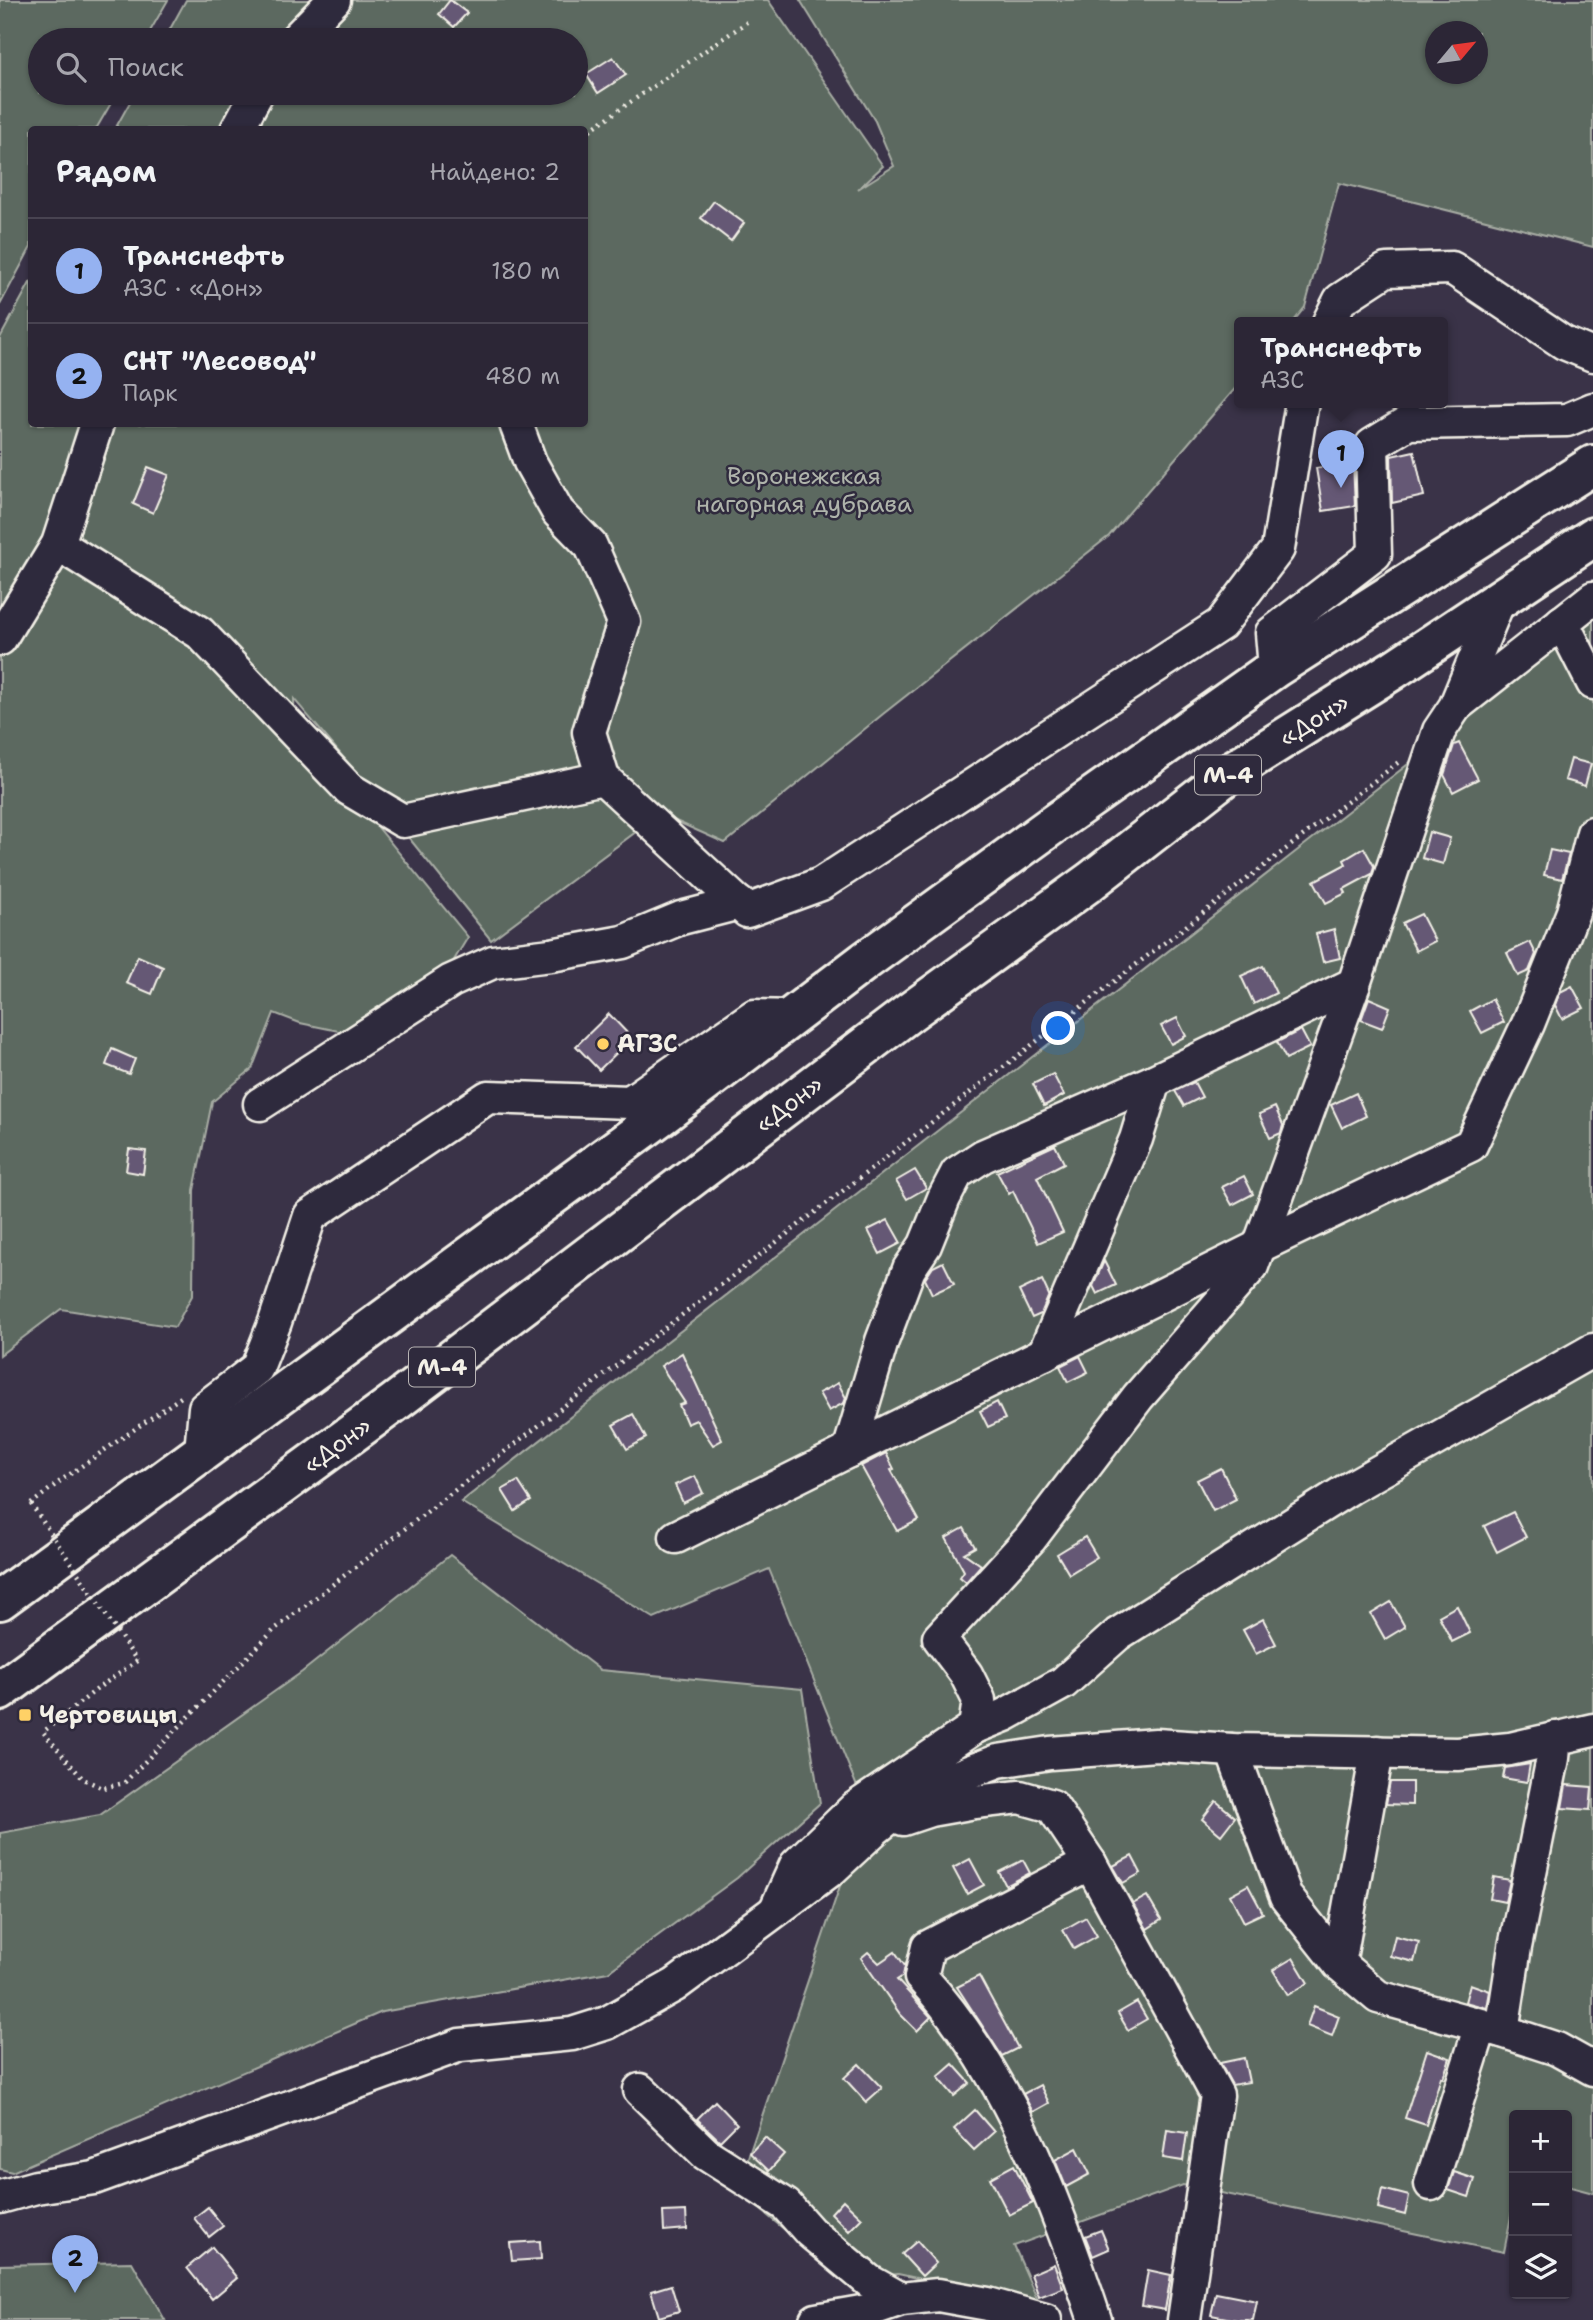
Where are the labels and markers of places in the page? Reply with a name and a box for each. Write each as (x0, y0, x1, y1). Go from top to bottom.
pin: 1 (1318, 430, 1364, 488)
place label: АГЗС (617, 1028, 678, 1060)
marker: АГЗС (595, 1036, 611, 1052)
place label: Чертовицы (39, 1699, 177, 1731)
marker: Чертовицы (17, 1707, 33, 1723)
pin: 2 (52, 2235, 98, 2293)

